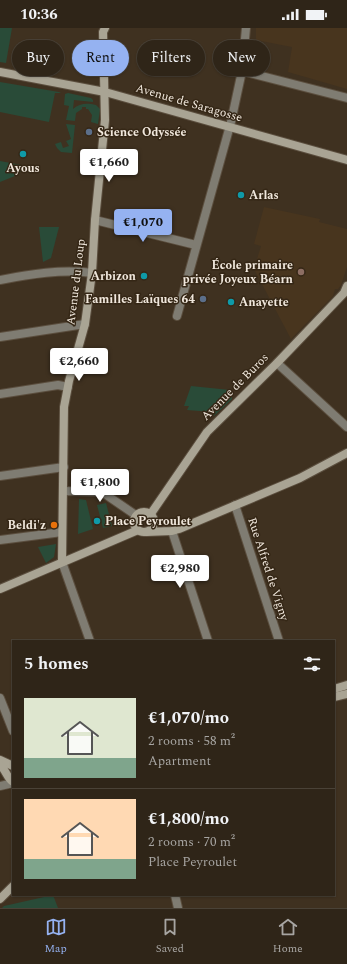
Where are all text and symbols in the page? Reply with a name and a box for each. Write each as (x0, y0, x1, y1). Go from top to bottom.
text: 10:36 (20, 3, 58, 26)
chip: Buy (12, 40, 64, 76)
chip: Rent (72, 40, 129, 76)
chip: Filters (137, 40, 205, 76)
chip: New (213, 40, 270, 76)
street label: Avenue de Saragosse (133, 79, 245, 127)
place label: Science Odyssée (97, 123, 187, 142)
marker: Science Odyssée (84, 127, 94, 137)
marker: Ayous (18, 149, 28, 159)
pin: €1,660 (76, 149, 142, 183)
text: €1,660 (89, 152, 129, 172)
place label: Ayous (6, 159, 40, 178)
place label: Arlas (249, 186, 279, 205)
marker: Arlas (236, 190, 246, 200)
pin: €1,070 (110, 209, 176, 243)
text: €1,070 (123, 212, 163, 232)
street label: Avenue du Loup (61, 238, 91, 326)
place label: École primaire privée Joyeux Béarn (183, 256, 294, 289)
place label: Arbizon (91, 267, 137, 286)
marker: École primaire privée Joyeux Béarn (296, 267, 306, 277)
marker: Arbizon (139, 271, 149, 281)
place label: Familles Laïques 64 (85, 290, 195, 309)
place label: Anayette (239, 293, 289, 312)
marker: Familles Laïques 64 (198, 294, 208, 304)
marker: Anayette (226, 297, 236, 307)
pin: €2,660 (46, 348, 112, 382)
street label: Avenue de Buros (197, 349, 273, 425)
text: €2,660 (59, 351, 99, 371)
pin: €1,800 (67, 469, 133, 503)
text: €1,800 (80, 472, 120, 492)
place label: Place Peyroulet (105, 512, 192, 531)
street label: Rue Alfred de Vigny (242, 515, 294, 624)
place label: Beldi'z (7, 516, 46, 535)
marker: Place Peyroulet (92, 516, 102, 526)
marker: Beldi'z (49, 520, 59, 530)
pin: €2,980 (147, 555, 213, 589)
text: €2,980 (160, 558, 200, 578)
text: 5 homes (24, 651, 89, 677)
icon: filters (301, 653, 323, 675)
text: €1,070/mo (148, 705, 229, 731)
icon: home (56, 714, 104, 762)
text: 2 rooms · 58 m² (148, 731, 235, 751)
text: Apartment (148, 751, 211, 771)
text: €1,800/mo (148, 806, 229, 832)
icon: home (56, 815, 104, 863)
text: 2 rooms · 70 m² (148, 832, 235, 852)
text: Place Peyroulet (148, 852, 237, 872)
tab: Map (44, 916, 67, 957)
tab: Saved (156, 916, 184, 957)
tab: Home (273, 916, 302, 957)

